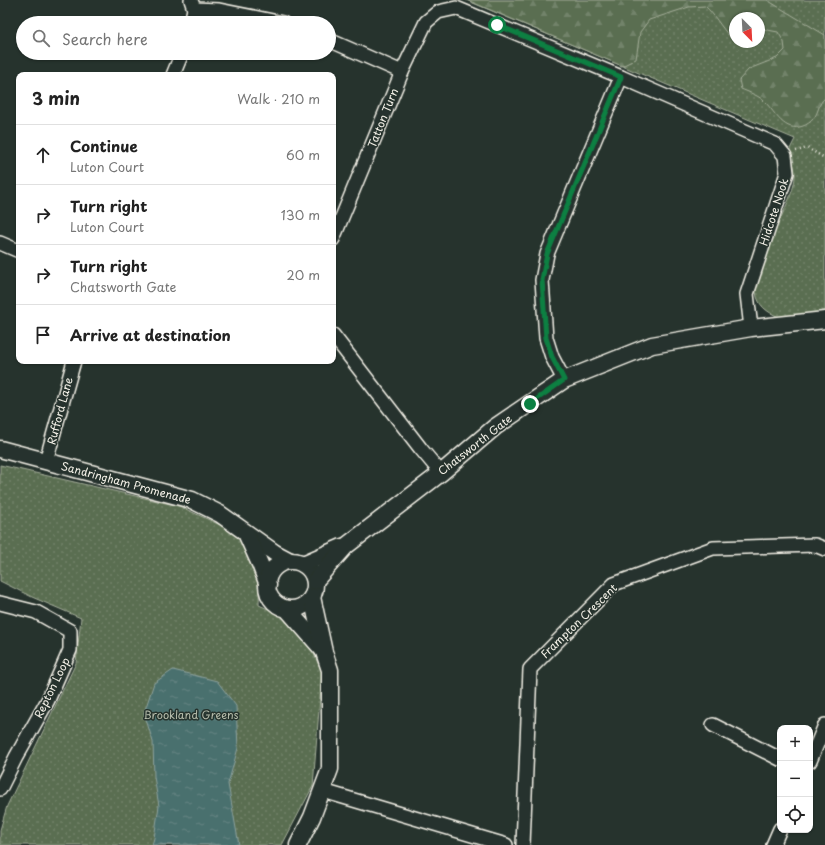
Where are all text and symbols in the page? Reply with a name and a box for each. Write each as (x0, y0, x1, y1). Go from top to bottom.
north arrow (729, 12, 765, 48)
search box (16, 16, 336, 60)
route start (488, 16, 506, 34)
icon: search (30, 27, 52, 49)
text: Search here (62, 27, 148, 50)
text: 3 min (32, 85, 80, 111)
street label: Tatton Turn (363, 85, 402, 150)
text: Walk · 210 m (237, 89, 320, 108)
text: Continue (70, 134, 138, 157)
icon: ahead (32, 144, 54, 166)
text: 60 m (286, 145, 320, 164)
text: Luton Court (70, 157, 144, 176)
street label: Hidcote Nook (755, 175, 793, 248)
text: Turn right (70, 194, 147, 217)
icon: right (32, 204, 54, 226)
text: 130 m (281, 205, 320, 224)
text: Luton Court (70, 217, 144, 236)
text: Turn right (70, 254, 147, 277)
icon: right (32, 264, 54, 286)
text: 20 m (286, 265, 320, 284)
text: Chatsworth Gate (70, 277, 176, 296)
text: Arrive at destination (70, 323, 231, 346)
icon: arrive (32, 324, 54, 346)
street label: Rufford Lane (42, 375, 77, 447)
route end (521, 395, 539, 413)
street label: Chatsworth Gate (434, 410, 516, 479)
street label: Sandringham Promenade (59, 457, 193, 508)
street label: Frampton Crescent (536, 579, 621, 662)
street label: Repton Loop (29, 654, 74, 721)
park label: Brookland Greens (143, 706, 239, 723)
map controls (777, 725, 813, 833)
button: + (777, 725, 813, 761)
button: − (777, 761, 813, 797)
button: locate (777, 797, 813, 833)

